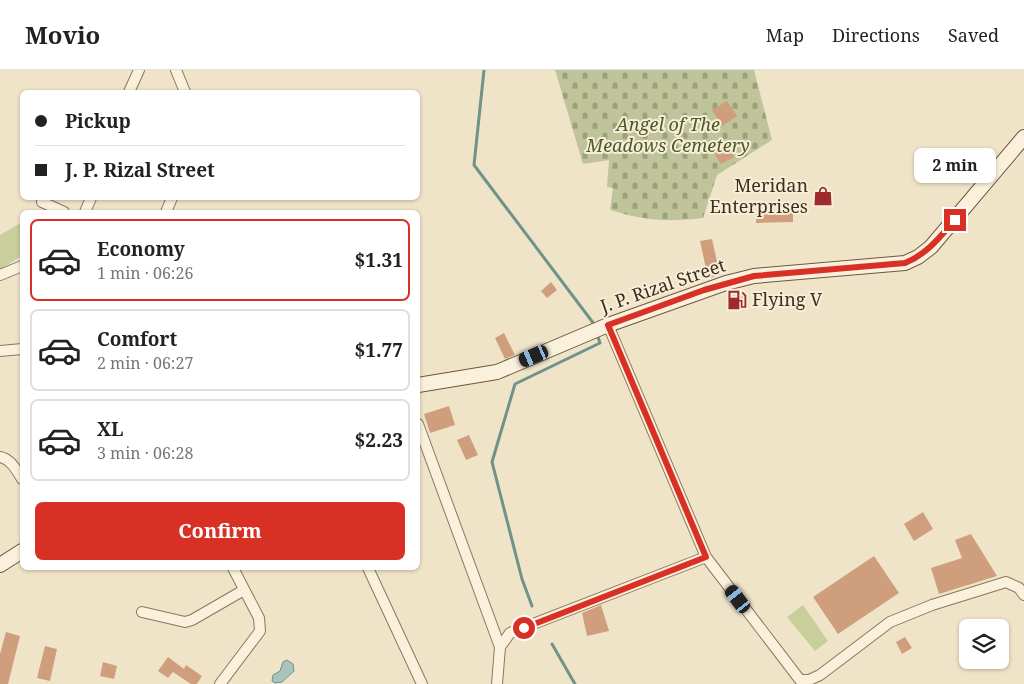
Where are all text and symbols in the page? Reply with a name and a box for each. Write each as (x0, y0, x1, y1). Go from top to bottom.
text: Movio (25, 18, 100, 51)
text: Map (766, 23, 804, 47)
text: Directions (832, 23, 920, 47)
text: Saved (948, 23, 999, 47)
text: Pickup (65, 108, 131, 134)
park label: Angel of The Meadows Cemetery (585, 112, 750, 157)
callout: 2 min (914, 148, 996, 182)
text: 2 min (932, 154, 978, 176)
text: J. P. Rizal Street (65, 157, 215, 183)
place label: Meridan Enterprises (710, 173, 808, 218)
shop icon: Meridan Enterprises (812, 185, 834, 207)
route end (944, 209, 966, 231)
text: Economy (97, 236, 185, 262)
icon: car (37, 238, 82, 283)
text: $1.31 (354, 247, 403, 273)
street label: J. P. Rizal Street (596, 252, 728, 318)
text: 1 min · 06:26 (97, 262, 193, 284)
place label: Flying V (752, 287, 823, 311)
fuel station icon: Flying V (726, 289, 748, 311)
text: Comfort (97, 326, 177, 352)
icon: car (37, 328, 82, 373)
text: $1.77 (354, 337, 403, 363)
car (517, 343, 550, 369)
text: 2 min · 06:27 (97, 352, 193, 374)
text: XL (97, 416, 123, 442)
icon: car (37, 418, 82, 463)
text: $2.23 (354, 427, 403, 453)
text: 3 min · 06:28 (97, 442, 193, 464)
button: Confirm (35, 502, 405, 560)
car (722, 583, 753, 615)
route start (513, 617, 535, 639)
map controls (959, 619, 1009, 669)
button: layers (959, 619, 1009, 669)

